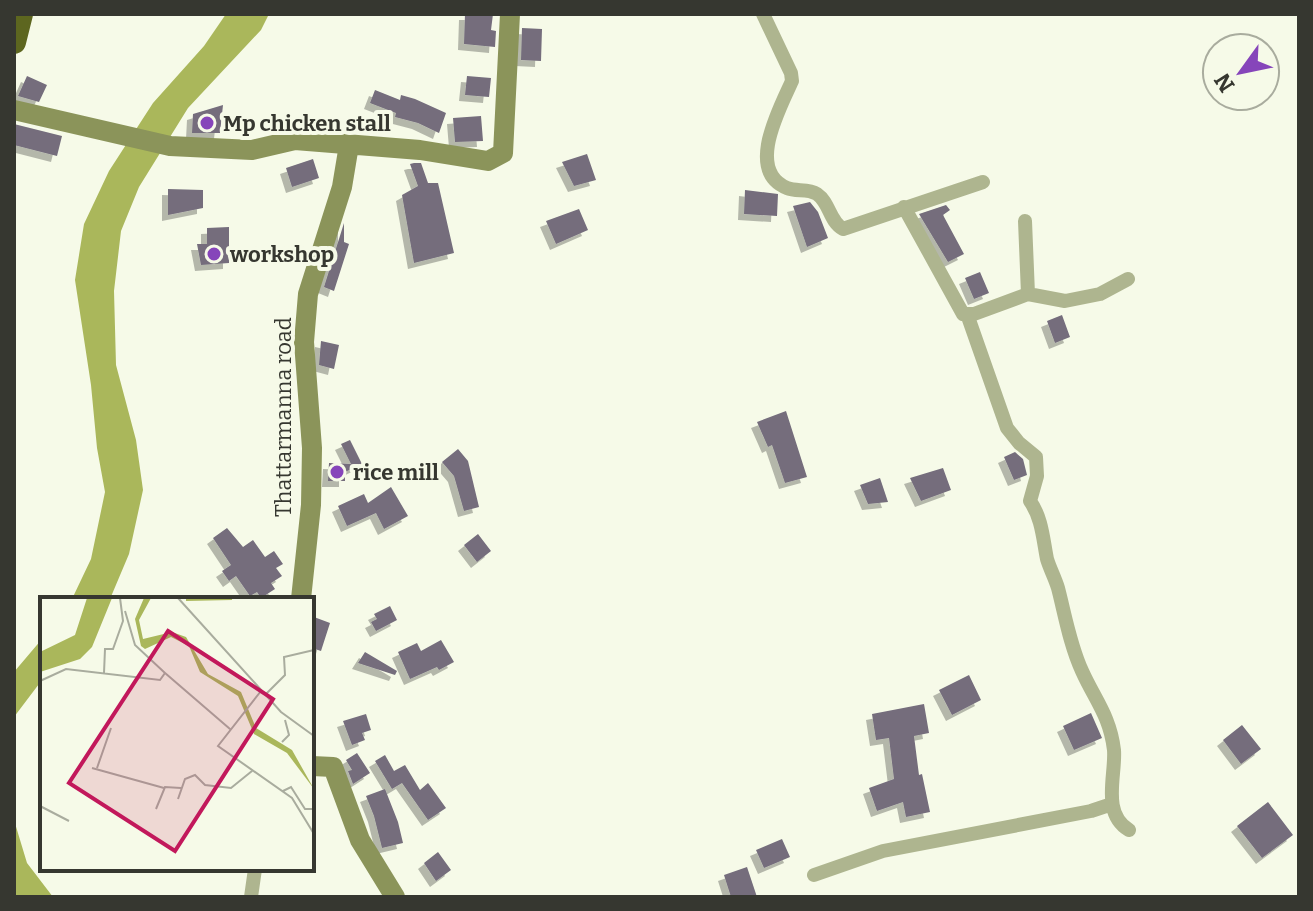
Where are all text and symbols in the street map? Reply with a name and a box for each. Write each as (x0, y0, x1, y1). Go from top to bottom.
north arrow (1201, 32, 1281, 112)
text: N (1209, 68, 1241, 97)
place label: Mp chicken stall (223, 110, 391, 137)
marker: Mp chicken stall (198, 114, 216, 132)
place label: workshop (229, 241, 334, 268)
marker: workshop (205, 245, 223, 263)
street label: Thattarmanna road (270, 317, 297, 517)
place label: rice mill (353, 459, 439, 486)
marker: rice mill (328, 463, 346, 481)
inset map (40, 597, 314, 871)

